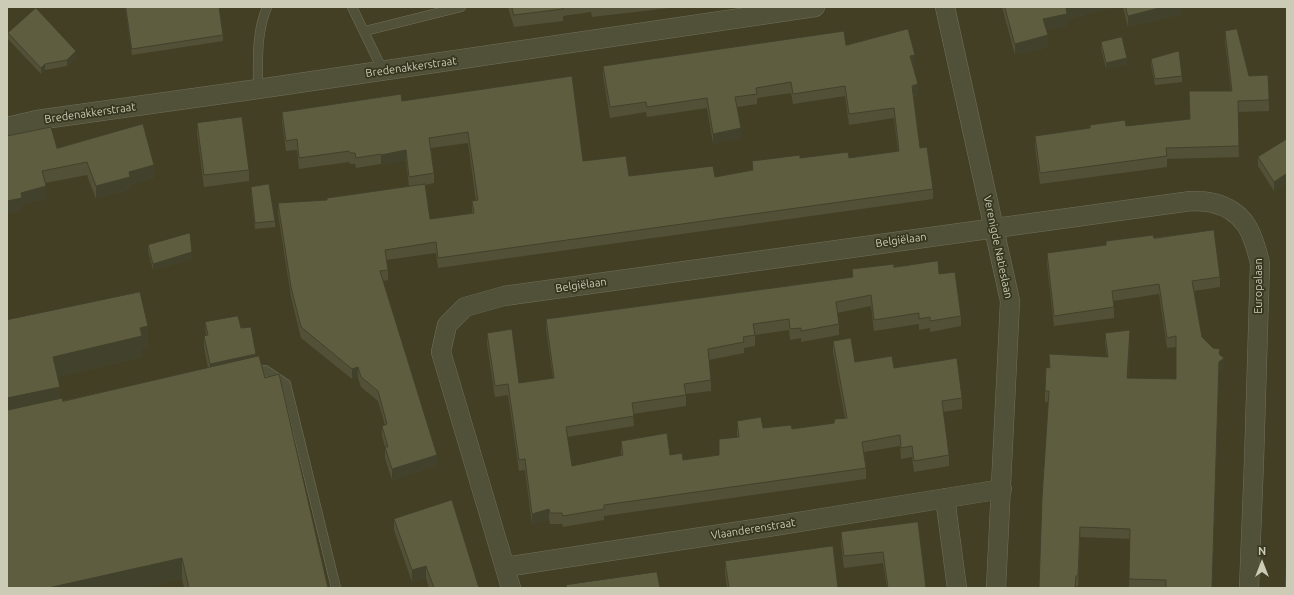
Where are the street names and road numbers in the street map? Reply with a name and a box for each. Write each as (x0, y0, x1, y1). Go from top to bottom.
street label: Bredenakkerstraat (365, 54, 457, 80)
street label: Bredenakkerstraat (44, 100, 136, 126)
street label: Verenigde Natieslaan (981, 194, 1015, 300)
street label: Belgiëlaan (875, 230, 927, 250)
street label: Europalaan (1251, 258, 1265, 314)
street label: Belgiëlaan (555, 275, 607, 295)
street label: Vlaanderenstraat (710, 516, 796, 542)

